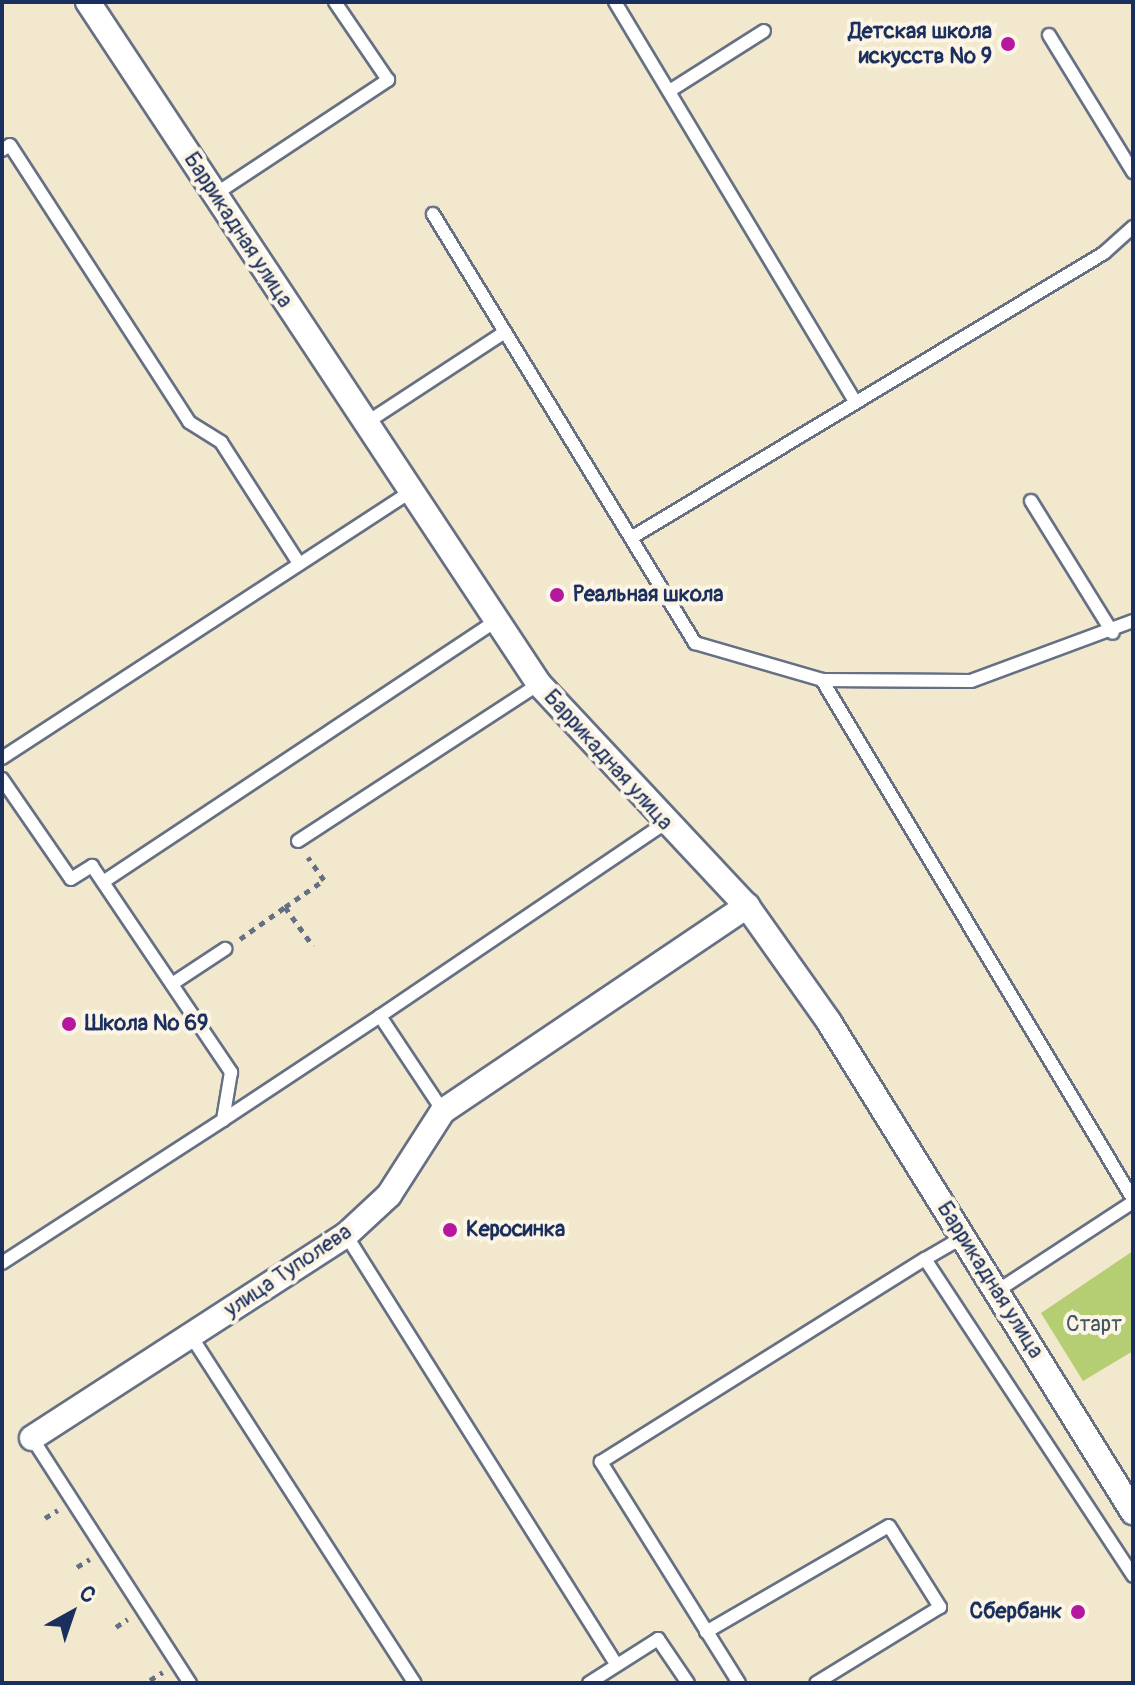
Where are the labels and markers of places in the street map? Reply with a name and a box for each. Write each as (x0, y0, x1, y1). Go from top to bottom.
place label: Детская школа искусств № 9 (849, 18, 992, 70)
marker: Детская школа искусств № 9 (999, 35, 1017, 53)
place label: Реальная школа (573, 582, 724, 608)
marker: Реальная школа (548, 586, 566, 604)
place label: Школа № 69 (85, 1011, 208, 1037)
marker: Школа № 69 (60, 1015, 78, 1033)
place label: Керосинка (466, 1217, 565, 1243)
marker: Керосинка (441, 1221, 459, 1239)
place label: Сбербанк (969, 1599, 1062, 1625)
marker: Сбербанк (1069, 1603, 1087, 1621)

